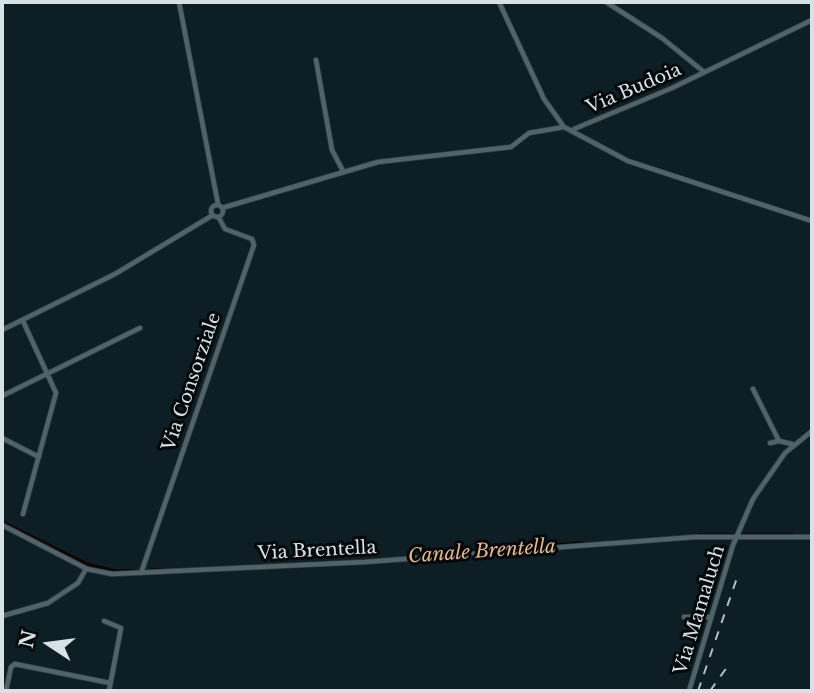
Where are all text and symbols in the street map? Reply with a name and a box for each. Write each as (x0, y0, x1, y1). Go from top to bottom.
street label: Via Budoia (583, 59, 685, 119)
street label: Via Consorziale (158, 310, 226, 454)
water label: Canale Brentella (407, 535, 557, 569)
street label: Via Brentella (257, 537, 377, 565)
street label: Via Mamaluch (670, 543, 730, 677)
north arrow (14, 609, 84, 679)
text: N (15, 628, 41, 650)

